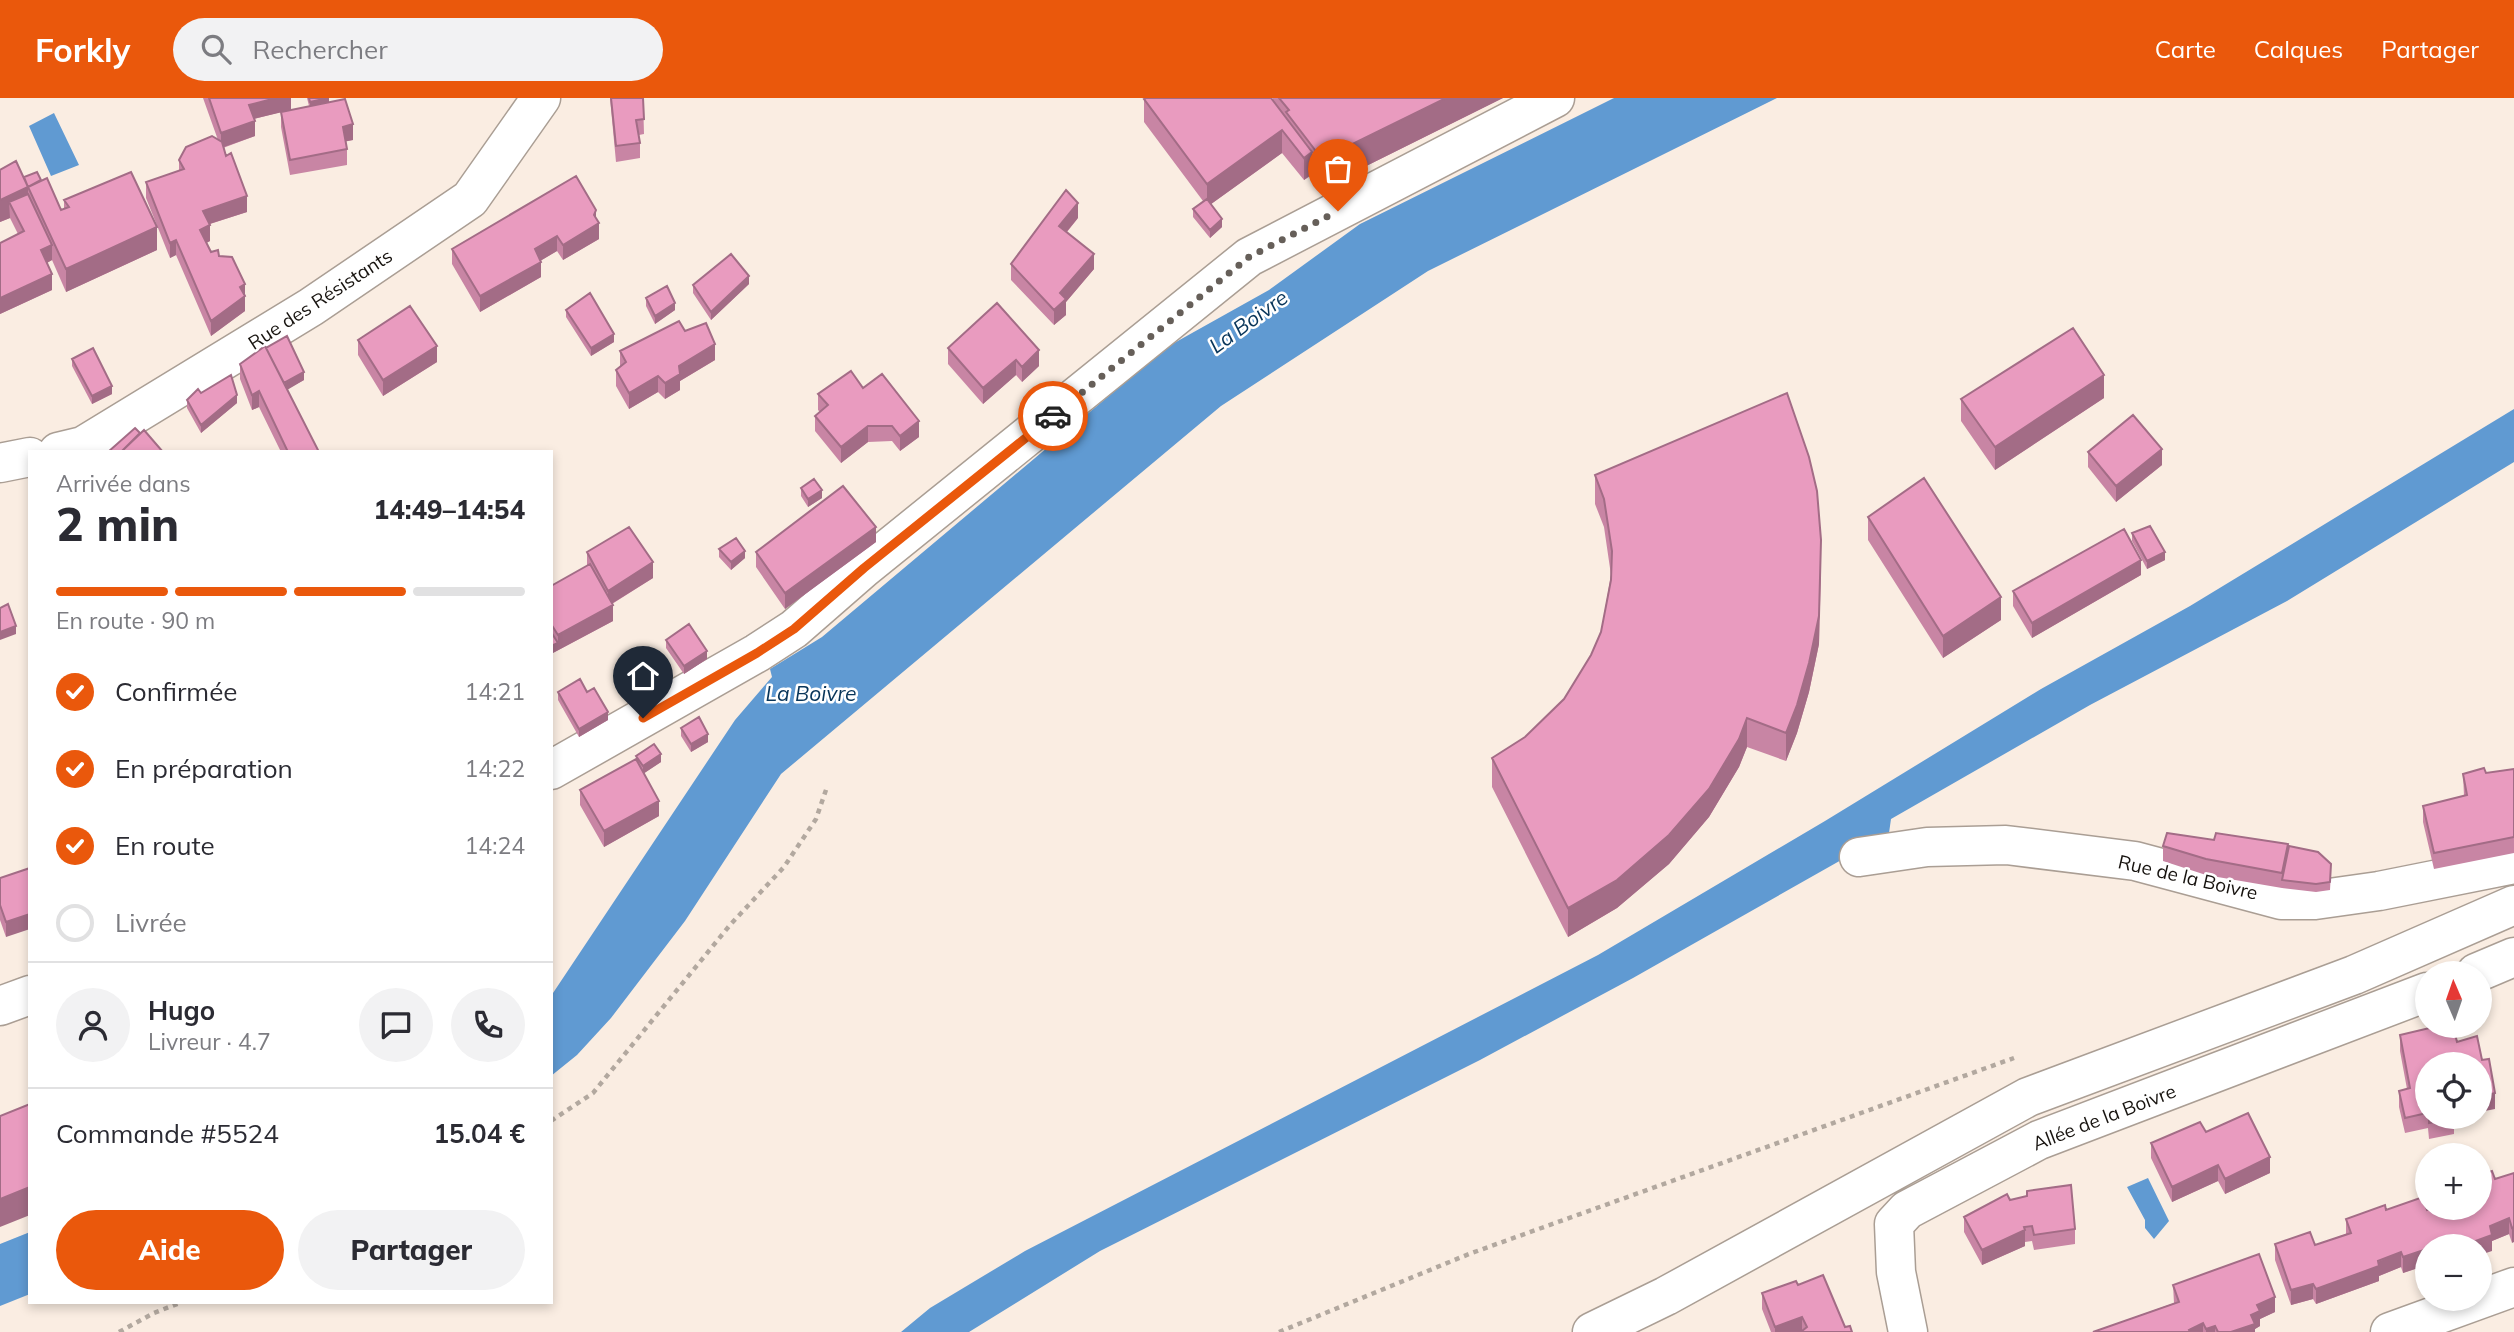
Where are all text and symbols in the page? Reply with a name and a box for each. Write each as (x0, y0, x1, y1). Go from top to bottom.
search box (173, 18, 663, 81)
text: Forkly (35, 29, 131, 70)
icon: search (197, 30, 235, 68)
text: Rechercher (253, 33, 388, 66)
text: Carte (2155, 34, 2216, 64)
text: Calques (2254, 34, 2343, 64)
text: Partager (2381, 34, 2479, 64)
pin (1308, 139, 1368, 211)
icon: bag (1319, 150, 1357, 188)
street label: Rue des Résistants (243, 243, 397, 355)
water label: La Boivre (1204, 284, 1292, 358)
courier (1018, 381, 1088, 451)
icon: car (1034, 397, 1072, 435)
text: Arrivée dans (56, 469, 191, 498)
text: 14:49–14:54 (374, 493, 525, 526)
text: 2 min (56, 495, 179, 553)
text: En route · 90 m (56, 606, 215, 635)
pin (613, 646, 673, 718)
icon: home (624, 657, 662, 695)
icon: check (56, 673, 94, 711)
text: Confirmée (115, 675, 237, 708)
text: 14:21 (465, 677, 525, 706)
water label: La Boivre (766, 680, 856, 706)
icon: check (56, 750, 94, 788)
text: En préparation (115, 752, 293, 785)
text: 14:22 (465, 754, 525, 783)
icon: check (56, 827, 94, 865)
text: En route (115, 829, 215, 862)
text: 14:24 (465, 831, 525, 860)
street label: Rue de la Boivre (2116, 849, 2260, 905)
text: Livrée (115, 906, 187, 939)
north arrow (2415, 961, 2492, 1038)
map controls (2415, 961, 2492, 1311)
button: person (56, 988, 130, 1062)
button: chat (359, 988, 433, 1062)
button: phone (451, 988, 525, 1062)
text: Hugo (148, 994, 215, 1027)
text: Livreur · 4.7 (148, 1027, 271, 1056)
button: locate (2415, 1052, 2492, 1129)
street label: Allée de la Boivre (2029, 1079, 2179, 1155)
text: Commande #5524 (56, 1117, 279, 1150)
text: 15.04 € (433, 1117, 525, 1150)
button: + (2415, 1143, 2492, 1220)
button: Aide (56, 1210, 284, 1290)
button: Partager (298, 1210, 525, 1290)
button: − (2415, 1234, 2492, 1311)

